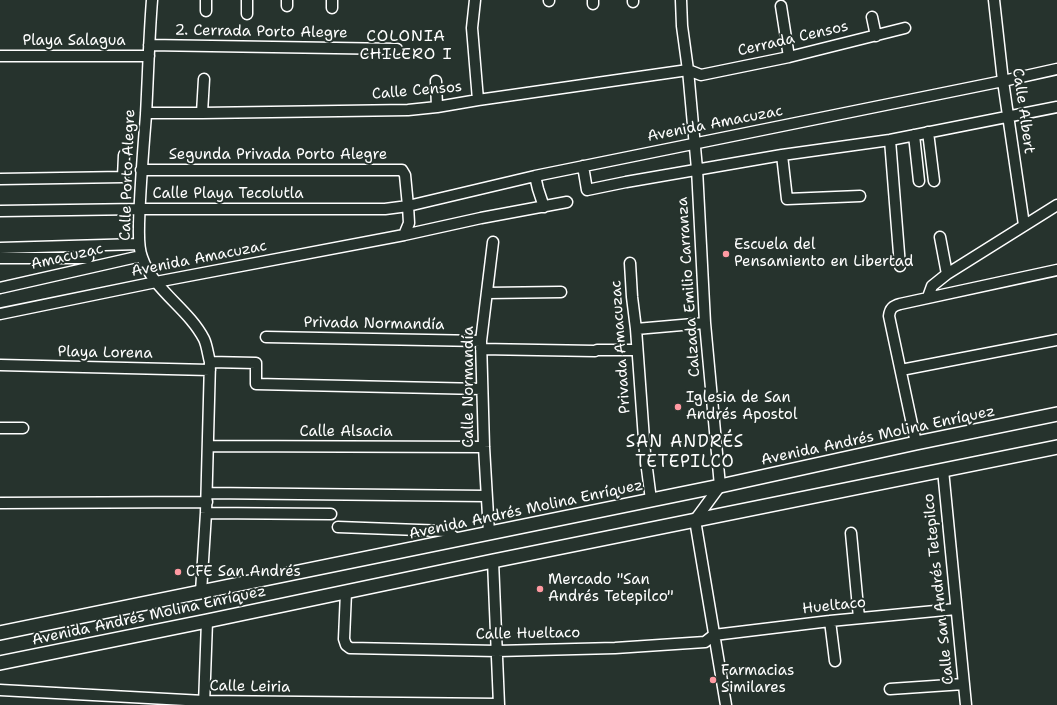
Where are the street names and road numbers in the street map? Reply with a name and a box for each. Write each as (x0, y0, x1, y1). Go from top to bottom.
street label: Cerrada Censos (736, 18, 850, 60)
street label: 2. Cerrada Porto Alegre (174, 21, 348, 43)
street label: Playa Salagua (22, 32, 126, 50)
street label: Calle Albert (1008, 67, 1038, 155)
street label: Calle Censos (371, 78, 463, 104)
street label: Avenida Amacuzac (646, 102, 784, 146)
street label: Calle Porto Alegre (117, 109, 139, 241)
street label: Segunda Privada Porto Alegre (169, 146, 387, 164)
street label: Calle Playa Tecolutla (152, 185, 304, 203)
street label: Calzada Emilio Carranza (674, 196, 704, 378)
street label: Avenida Amacuzac (130, 237, 268, 281)
street label: Amacuzac (29, 240, 105, 274)
street label: Privada Amacuzac (607, 280, 635, 414)
street label: Privada Normandía (303, 314, 445, 334)
street label: Calle Normandía (460, 326, 478, 448)
street label: Playa Lorena (57, 343, 153, 363)
street label: Avenida Andrés Molina Enríquez (759, 402, 997, 470)
street label: Calle Alsacia (299, 423, 393, 441)
street label: Avenida Andrés Molina Enríquez (407, 476, 645, 544)
street label: Calle San Andrés Tetepilco (920, 492, 958, 686)
street label: Avenida Andrés Molina Enríquez (30, 582, 268, 650)
street label: Hueltaco (801, 594, 867, 618)
street label: Calle Hueltaco (476, 624, 580, 644)
street label: Calle Leiria (209, 677, 291, 697)

